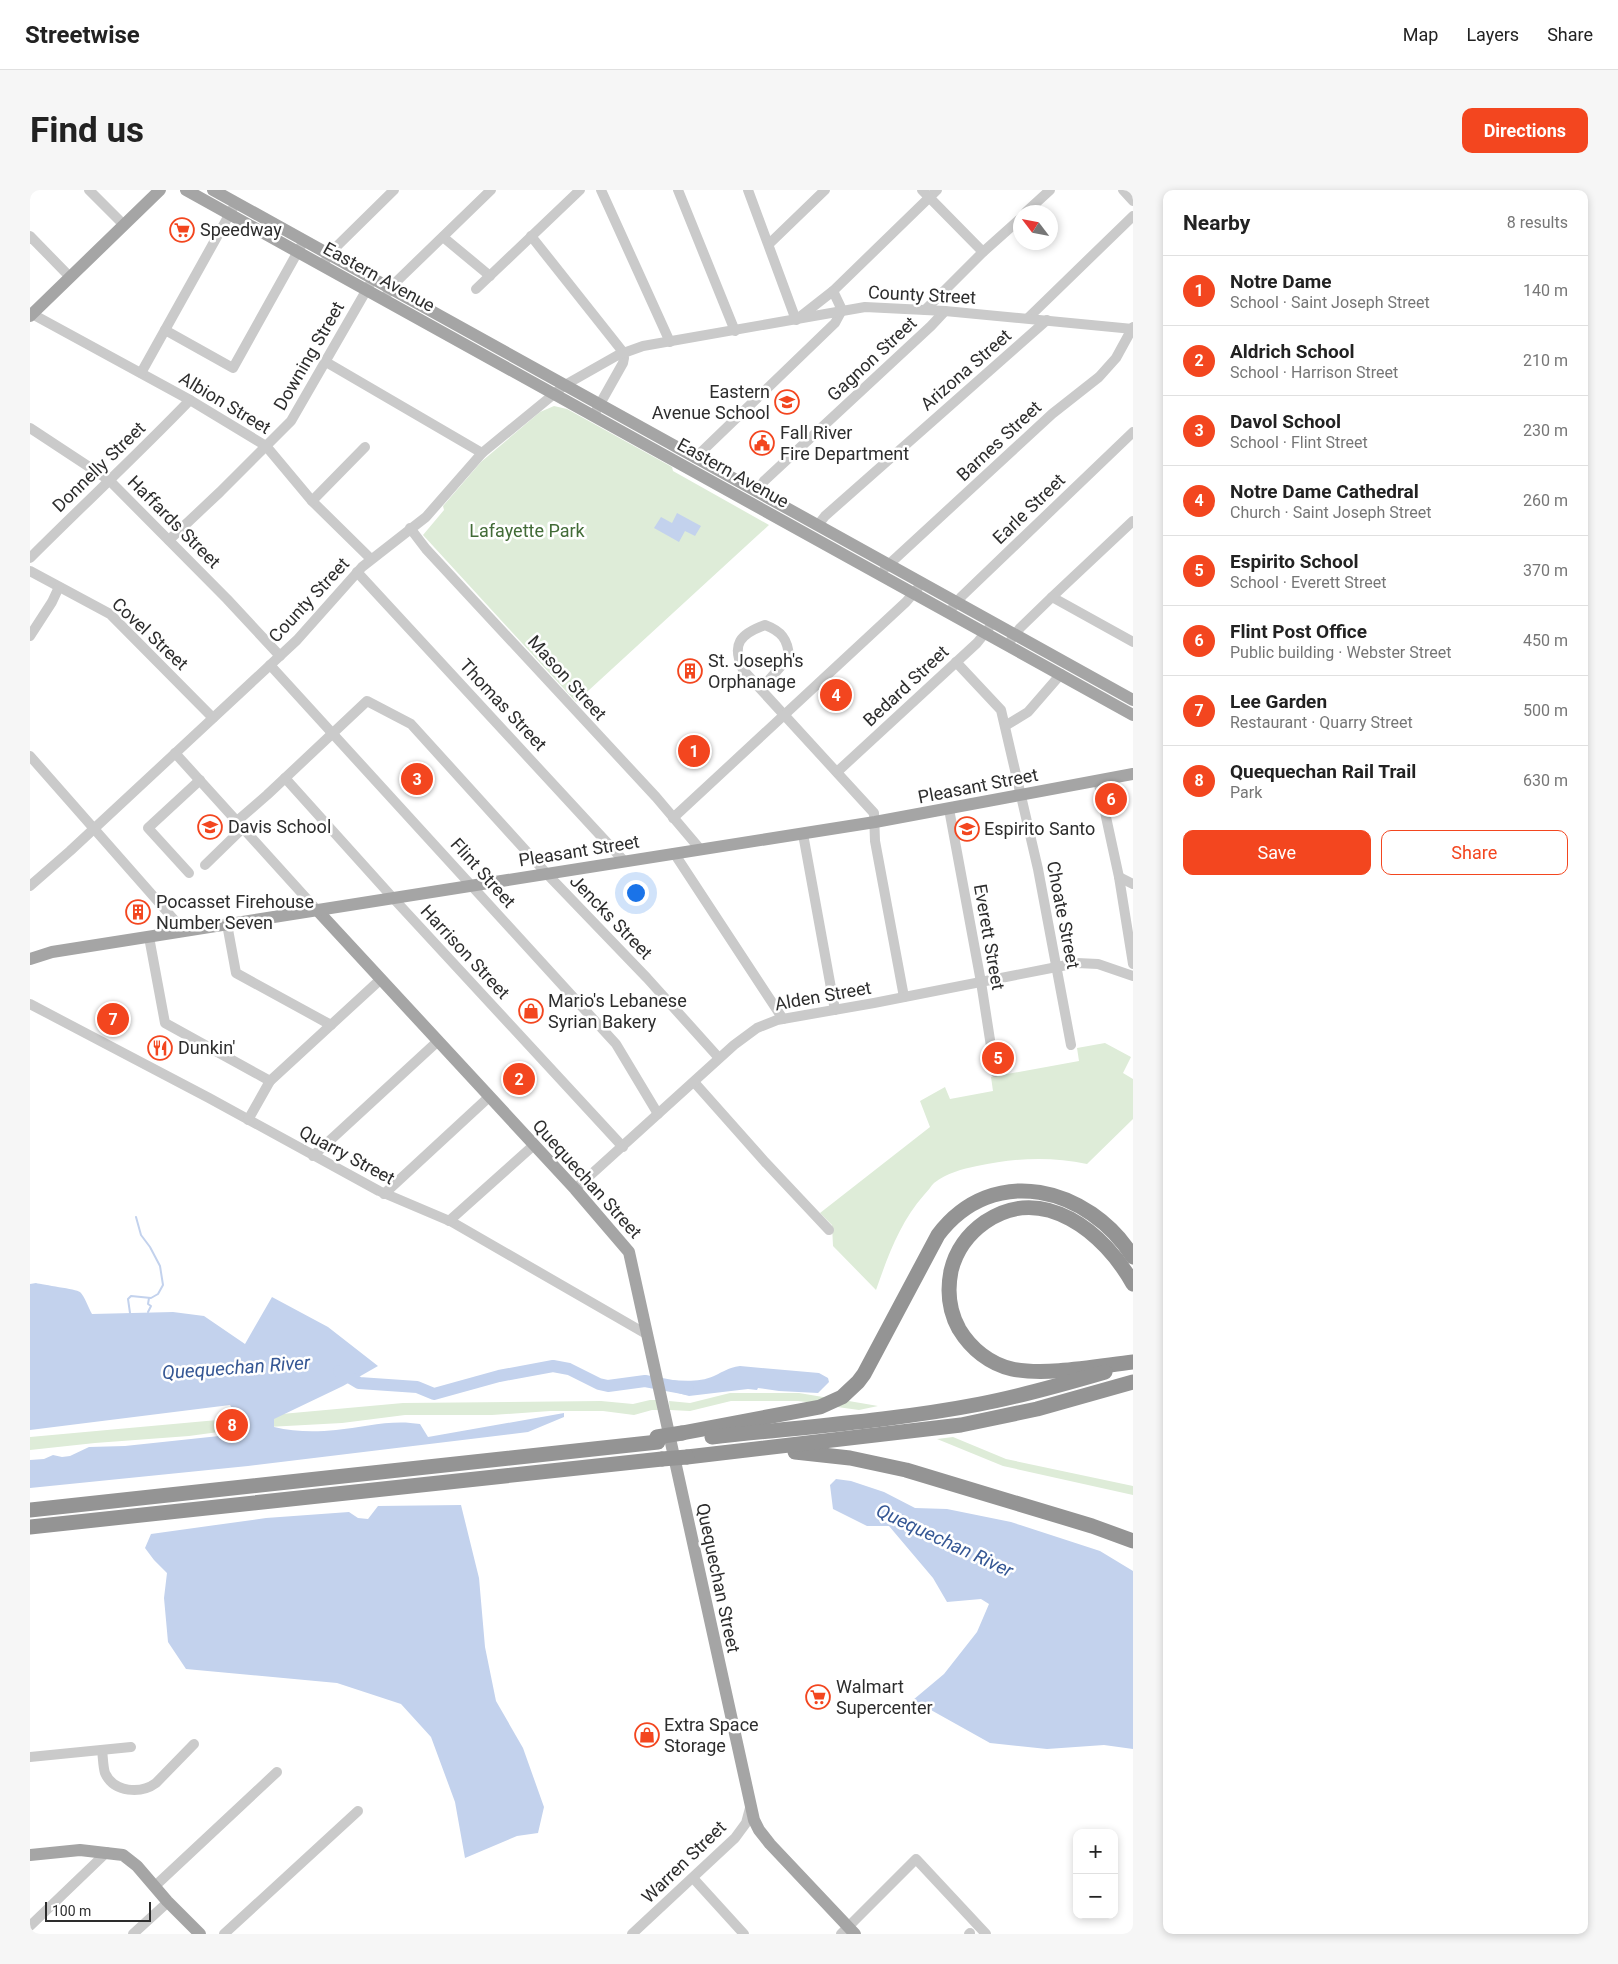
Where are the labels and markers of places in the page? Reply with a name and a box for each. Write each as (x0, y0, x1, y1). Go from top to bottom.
supermarket icon: Speedway (169, 217, 195, 243)
place label: Speedway (200, 219, 282, 240)
place label: Eastern Avenue School (652, 381, 770, 423)
school or university icon: Eastern Avenue School (774, 389, 800, 415)
place label: Fall River Fire Department (780, 422, 909, 464)
public building icon: Fall River Fire Department (749, 430, 775, 456)
place label: St. Joseph's Orphanage (708, 650, 804, 692)
building icon: St. Joseph's Orphanage (677, 658, 703, 684)
pin: 4 (820, 676, 852, 714)
pin: 1 (678, 732, 710, 770)
pin: 3 (401, 760, 433, 798)
pin: 6 (1095, 780, 1127, 818)
school or university icon: Davis School (197, 814, 223, 840)
place label: Davis School (228, 816, 331, 837)
school or university icon: Espirito Santo (954, 816, 980, 842)
place label: Espirito Santo (984, 818, 1095, 839)
place label: Pocasset Firehouse Number Seven (156, 891, 314, 933)
building icon: Pocasset Firehouse Number Seven (125, 899, 151, 925)
place label: Mario's Lebanese Syrian Bakery (548, 990, 687, 1032)
shop icon: Mario's Lebanese Syrian Bakery (518, 998, 544, 1024)
pin: 7 (97, 1000, 129, 1038)
restaurant icon: Dunkin' (147, 1035, 173, 1061)
place label: Dunkin' (178, 1037, 235, 1058)
pin: 5 (982, 1039, 1014, 1077)
pin: 2 (503, 1060, 535, 1098)
pin: 8 (216, 1406, 248, 1444)
place label: Walmart Supercenter (836, 1676, 933, 1718)
supermarket icon: Walmart Supercenter (805, 1684, 831, 1710)
place label: Extra Space Storage (664, 1714, 759, 1756)
shop icon: Extra Space Storage (634, 1722, 660, 1748)

